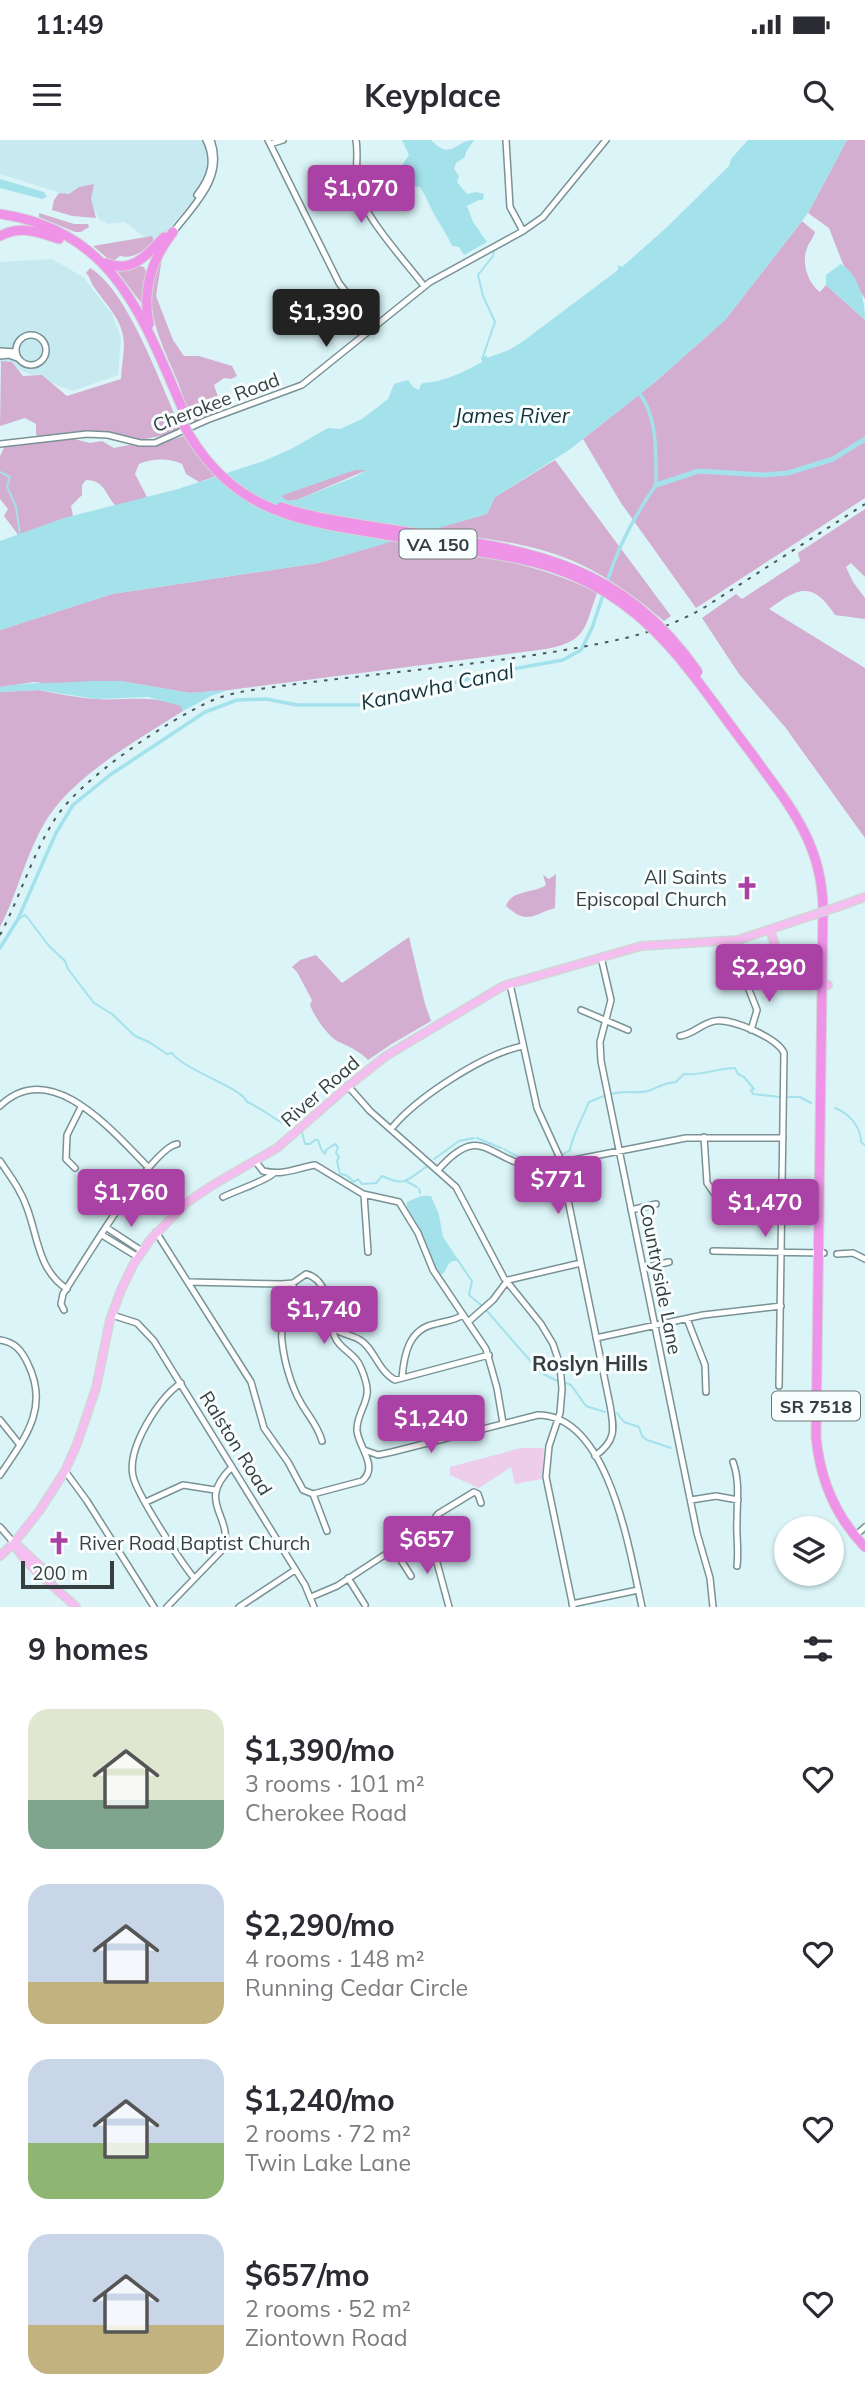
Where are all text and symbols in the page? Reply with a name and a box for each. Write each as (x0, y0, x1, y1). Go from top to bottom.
text: 11:49 (35, 8, 104, 41)
text: Keyplace (364, 75, 501, 115)
icon: menu (28, 76, 66, 114)
icon: search (799, 76, 837, 114)
pin: $1,070 (304, 165, 418, 225)
text: $1,070 (324, 173, 398, 202)
pin: $1,390 (269, 290, 383, 349)
text: $1,390 (289, 297, 363, 326)
street label: Cherokee Road (149, 367, 283, 437)
water label: James River (453, 402, 571, 428)
road number: VA 150 (400, 530, 476, 558)
water label: Kanawha Canal (358, 657, 516, 715)
place label: All Saints Episcopal Church (576, 865, 727, 911)
church icon: All Saints Episcopal Church (733, 874, 761, 902)
pin: $2,290 (712, 944, 826, 1004)
text: $2,290 (732, 952, 806, 981)
street label: River Road (276, 1050, 364, 1132)
pin: $771 (517, 1156, 599, 1216)
text: $771 (530, 1164, 586, 1193)
pin: $1,760 (74, 1170, 188, 1229)
text: $1,760 (94, 1177, 168, 1206)
pin: $1,470 (708, 1180, 822, 1239)
text: $1,470 (728, 1187, 802, 1216)
street label: Countryside Lane (635, 1202, 687, 1356)
pin: $1,740 (267, 1286, 381, 1346)
text: $1,740 (287, 1294, 361, 1323)
district label: Roslyn Hills (532, 1350, 648, 1376)
street label: Ralston Road (194, 1386, 278, 1500)
road number: SR 7518 (772, 1392, 860, 1420)
pin: $1,240 (374, 1396, 488, 1455)
text: $1,240 (394, 1403, 468, 1432)
pin: $657 (386, 1516, 468, 1576)
map controls (774, 1516, 844, 1586)
button: layers (774, 1516, 844, 1586)
text: $657 (399, 1524, 455, 1553)
church icon: River Road Baptist Church (45, 1529, 73, 1557)
place label: River Road Baptist Church (79, 1531, 311, 1555)
scale bar (21, 1558, 114, 1590)
text: 200 m (32, 1561, 88, 1585)
text: 9 homes (28, 1630, 149, 1668)
icon: filters (799, 1630, 837, 1668)
text: $1,390/mo (245, 1731, 395, 1769)
icon: home (84, 1737, 168, 1821)
icon: heart (799, 1760, 837, 1798)
text: 3 rooms · 101 m² (245, 1769, 425, 1798)
text: Cherokee Road (245, 1798, 407, 1827)
text: $2,290/mo (245, 1906, 395, 1944)
icon: home (84, 1912, 168, 1996)
icon: heart (799, 1935, 837, 1973)
text: 4 rooms · 148 m² (245, 1944, 425, 1973)
text: Running Cedar Circle (245, 1973, 468, 2002)
text: $1,240/mo (245, 2081, 395, 2119)
icon: home (84, 2087, 168, 2171)
icon: heart (799, 2110, 837, 2148)
text: 2 rooms · 72 m² (245, 2119, 411, 2148)
text: Twin Lake Lane (245, 2148, 411, 2177)
text: $657/mo (245, 2256, 369, 2294)
icon: home (84, 2262, 168, 2346)
icon: heart (799, 2285, 837, 2323)
text: 2 rooms · 52 m² (245, 2294, 411, 2323)
text: Ziontown Road (245, 2323, 408, 2352)

